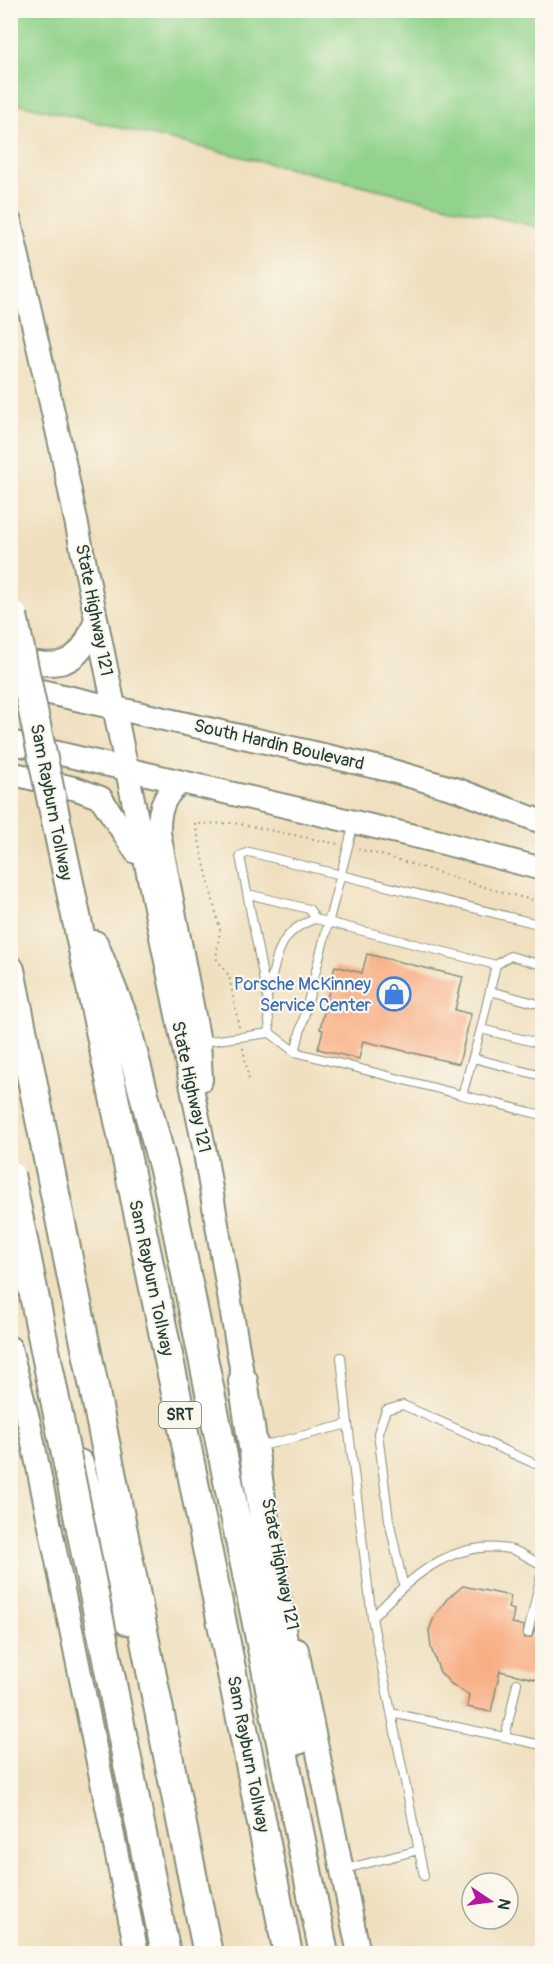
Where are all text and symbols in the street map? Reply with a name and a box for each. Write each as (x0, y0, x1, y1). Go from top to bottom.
street label: State Highway 121 (70, 542, 118, 678)
street label: South Hardin Boulevard (192, 714, 366, 776)
street label: Sam Rayburn Tollway (25, 722, 78, 883)
place label: Porsche McKinney Service Center (234, 973, 372, 1017)
shop icon: Porsche McKinney Service Center (376, 976, 412, 1012)
street label: State Highway 121 (166, 1019, 216, 1155)
street label: Sam Rayburn Tollway (123, 1198, 179, 1359)
road number: SRT (159, 1402, 201, 1428)
street label: State Highway 121 (256, 1496, 304, 1632)
street label: Sam Rayburn Tollway (222, 1674, 275, 1835)
north arrow (460, 1871, 520, 1931)
text: N (493, 1897, 515, 1912)

